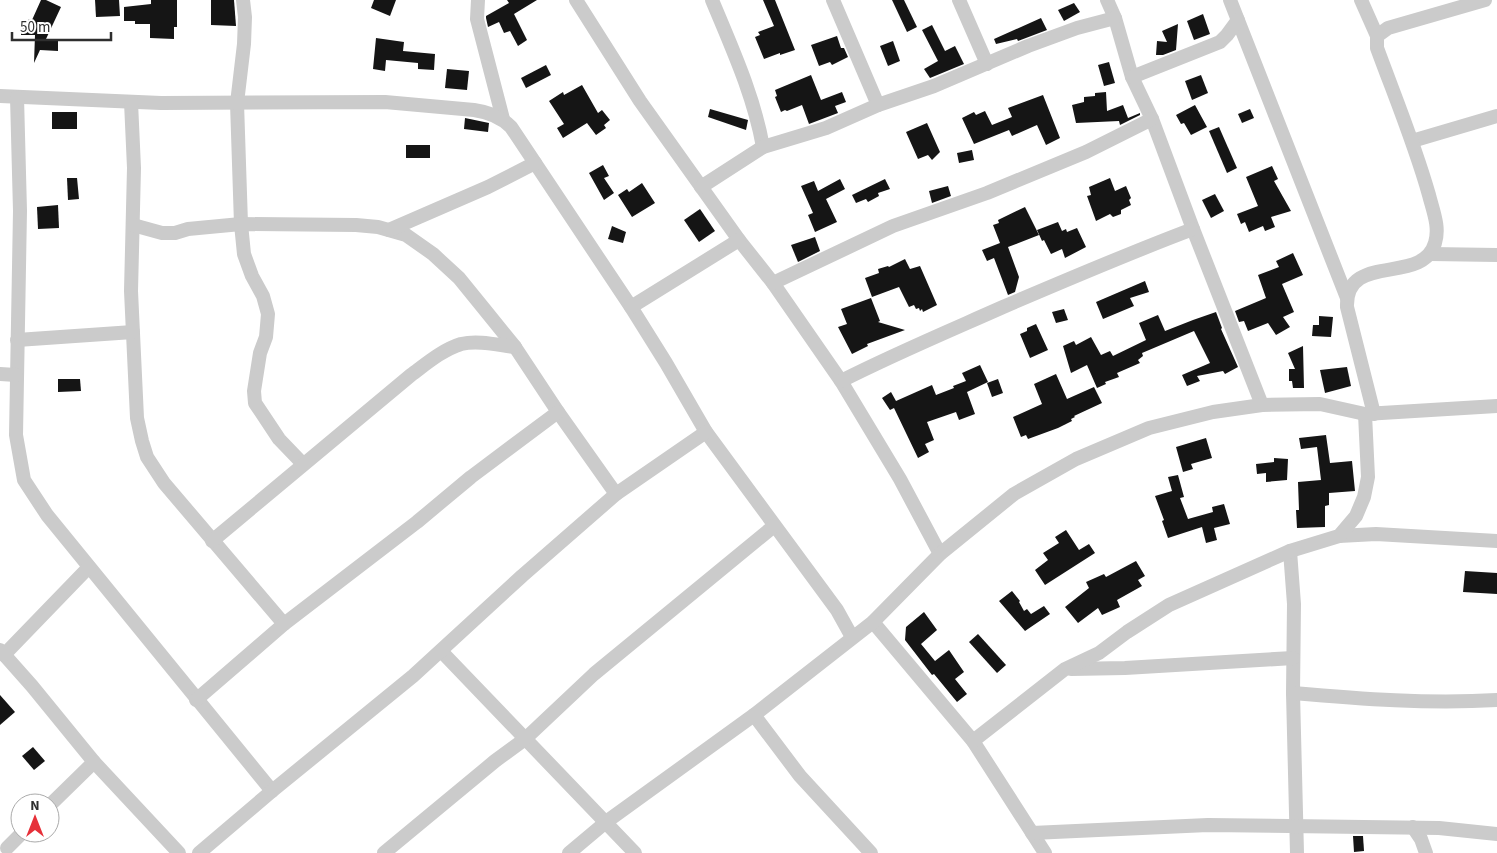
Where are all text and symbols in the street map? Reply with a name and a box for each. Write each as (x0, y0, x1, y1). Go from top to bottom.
scale bar (12, 10, 111, 42)
text: 50 m (20, 17, 50, 38)
north arrow (10, 793, 60, 843)
text: N (30, 796, 40, 816)

